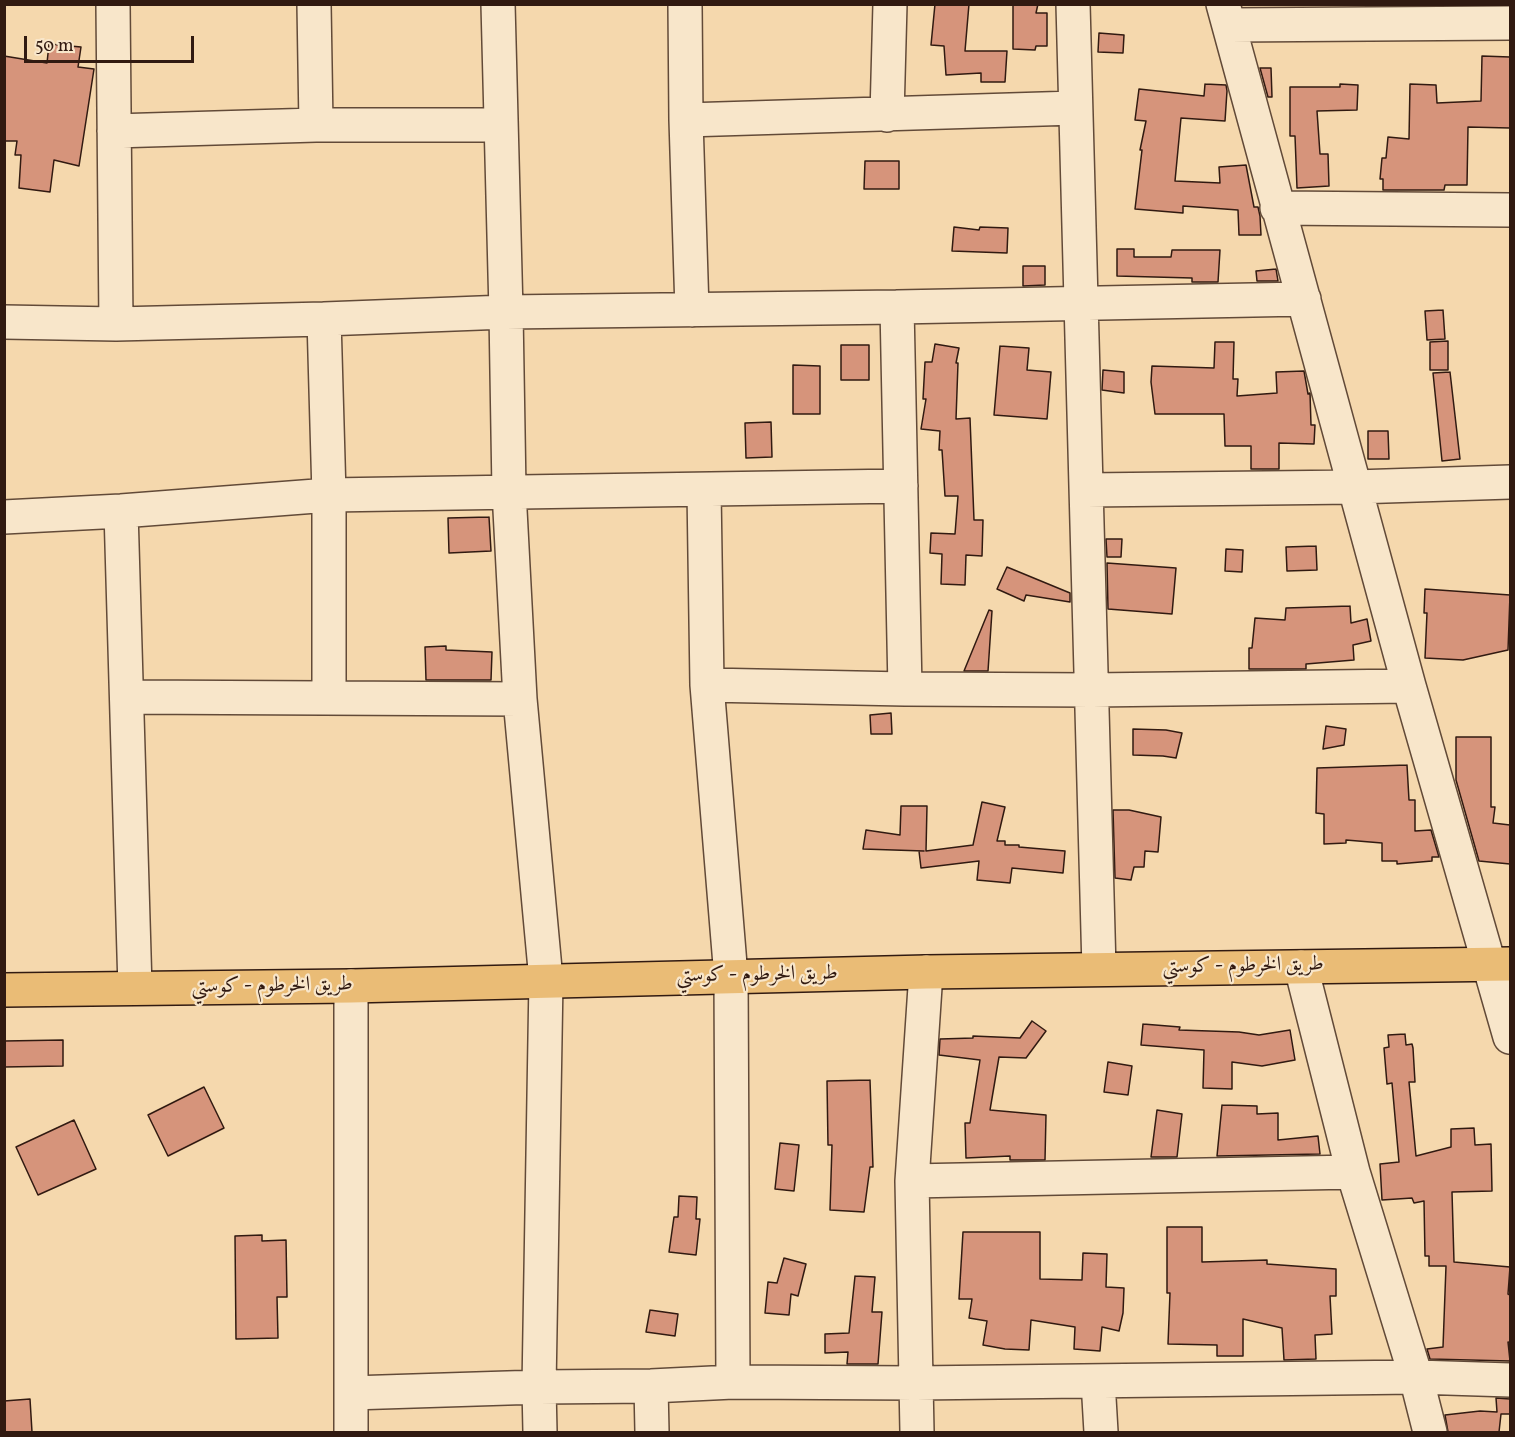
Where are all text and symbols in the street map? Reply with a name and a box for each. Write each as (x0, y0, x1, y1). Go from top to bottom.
scale bar (27, 24, 196, 62)
text: 50 m (35, 34, 74, 59)
street label: طريق الخرطوم - كوستي (1162, 953, 1324, 981)
street label: طريق الخرطوم - كوستي (676, 962, 838, 990)
street label: طريق الخرطوم - كوستي (191, 973, 353, 1001)

